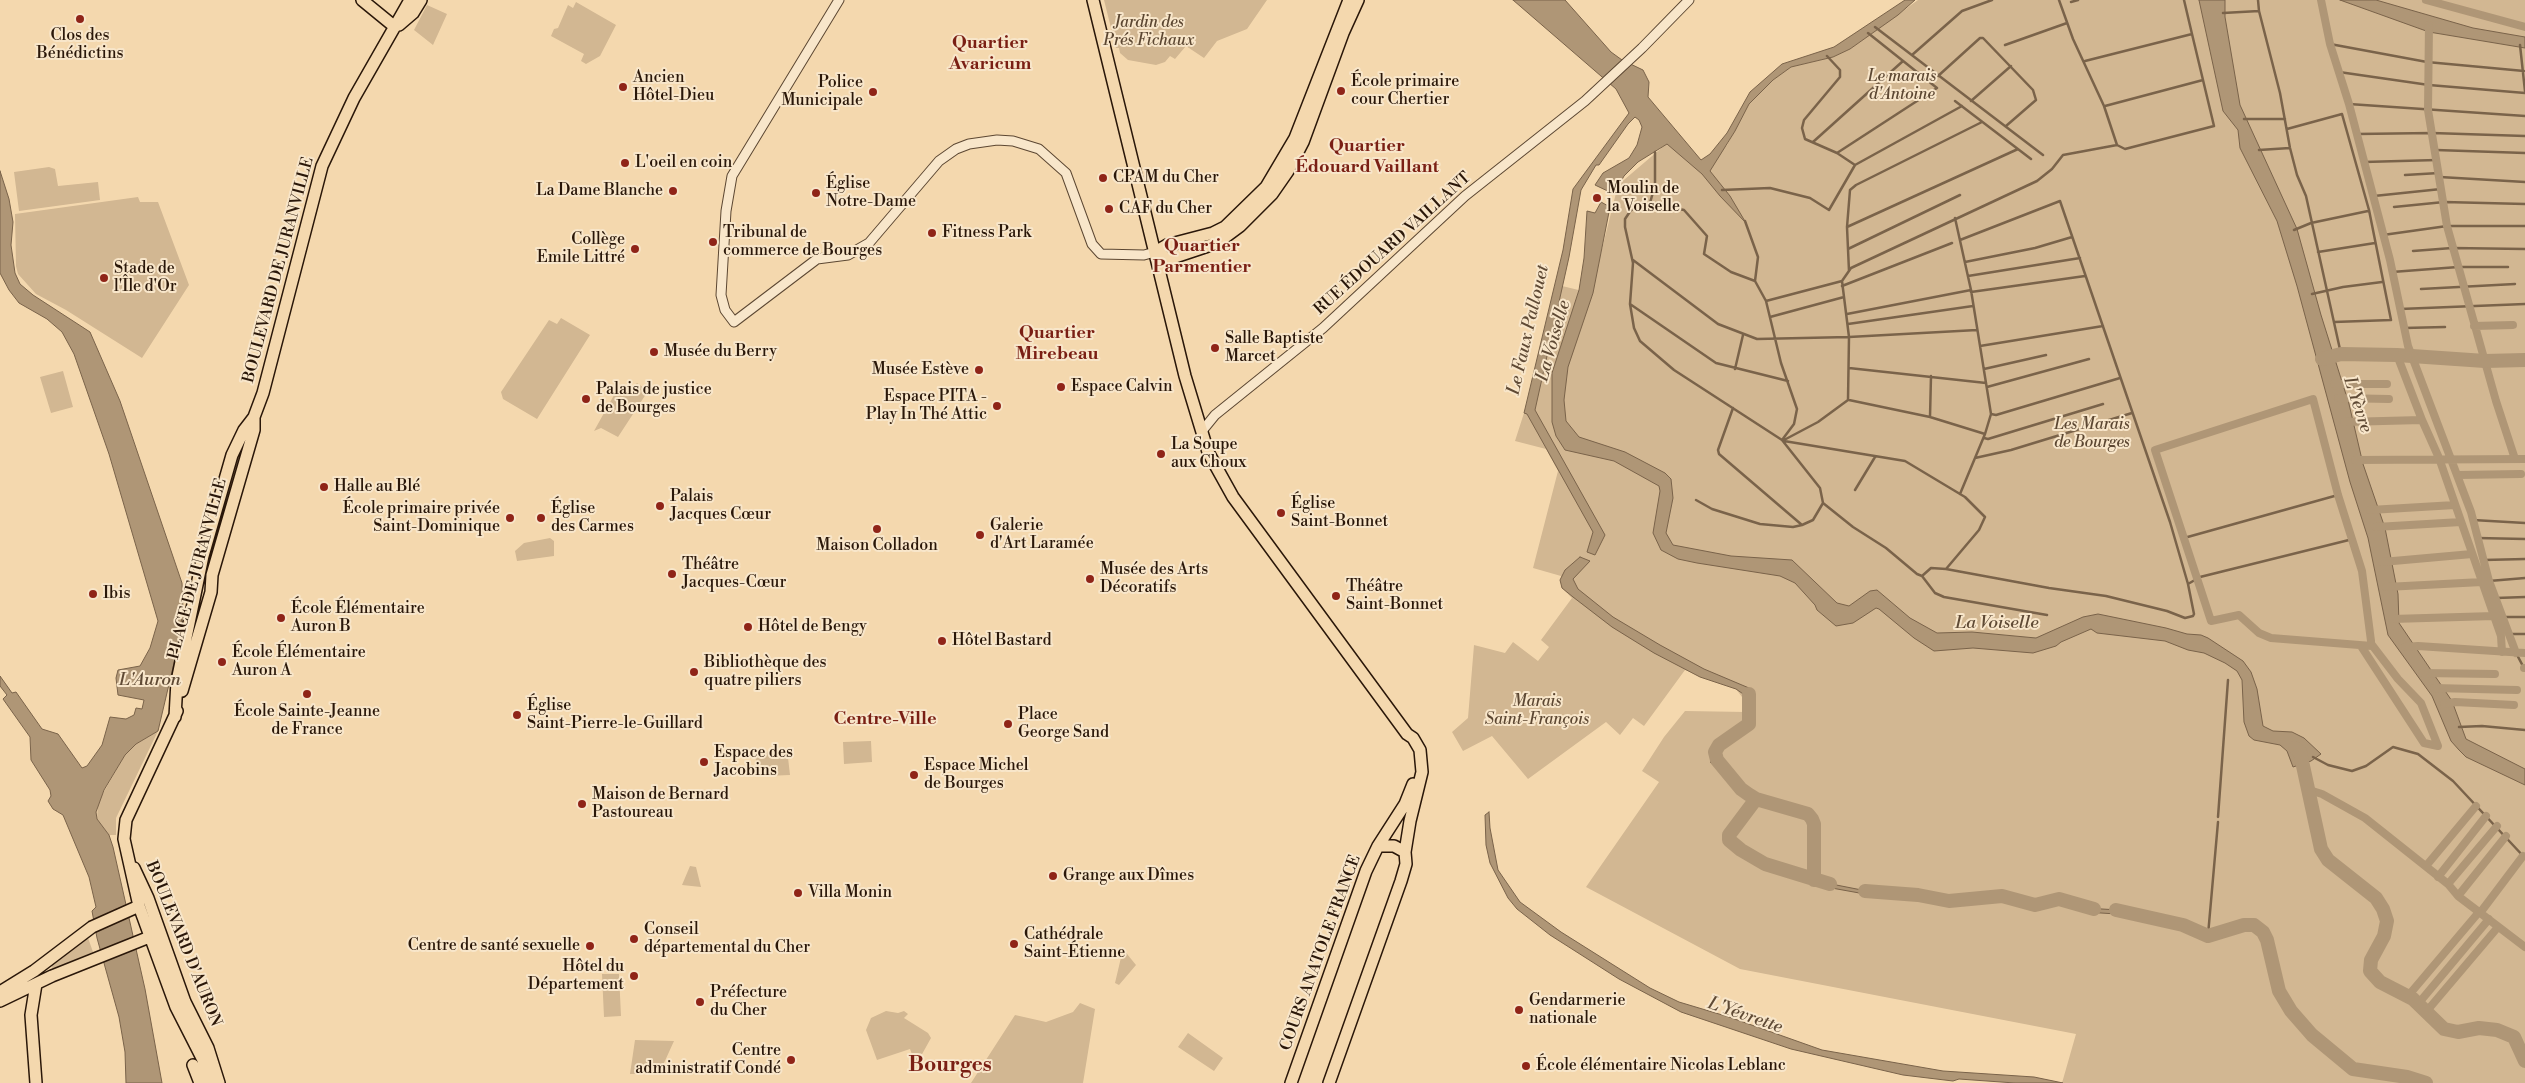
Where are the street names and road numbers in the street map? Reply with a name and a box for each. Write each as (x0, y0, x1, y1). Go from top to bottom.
street label: BOULEVARD DE JURANVILLE (240, 155, 318, 385)
street label: RUE ÉDOUARD VAILLANT (1311, 168, 1475, 320)
street label: PLACE DE JURANVILLE (165, 476, 231, 662)
street label: COURS ANATOLE FRANCE (1277, 853, 1365, 1053)
street label: BOULEVARD D'AURON (141, 858, 225, 1030)

